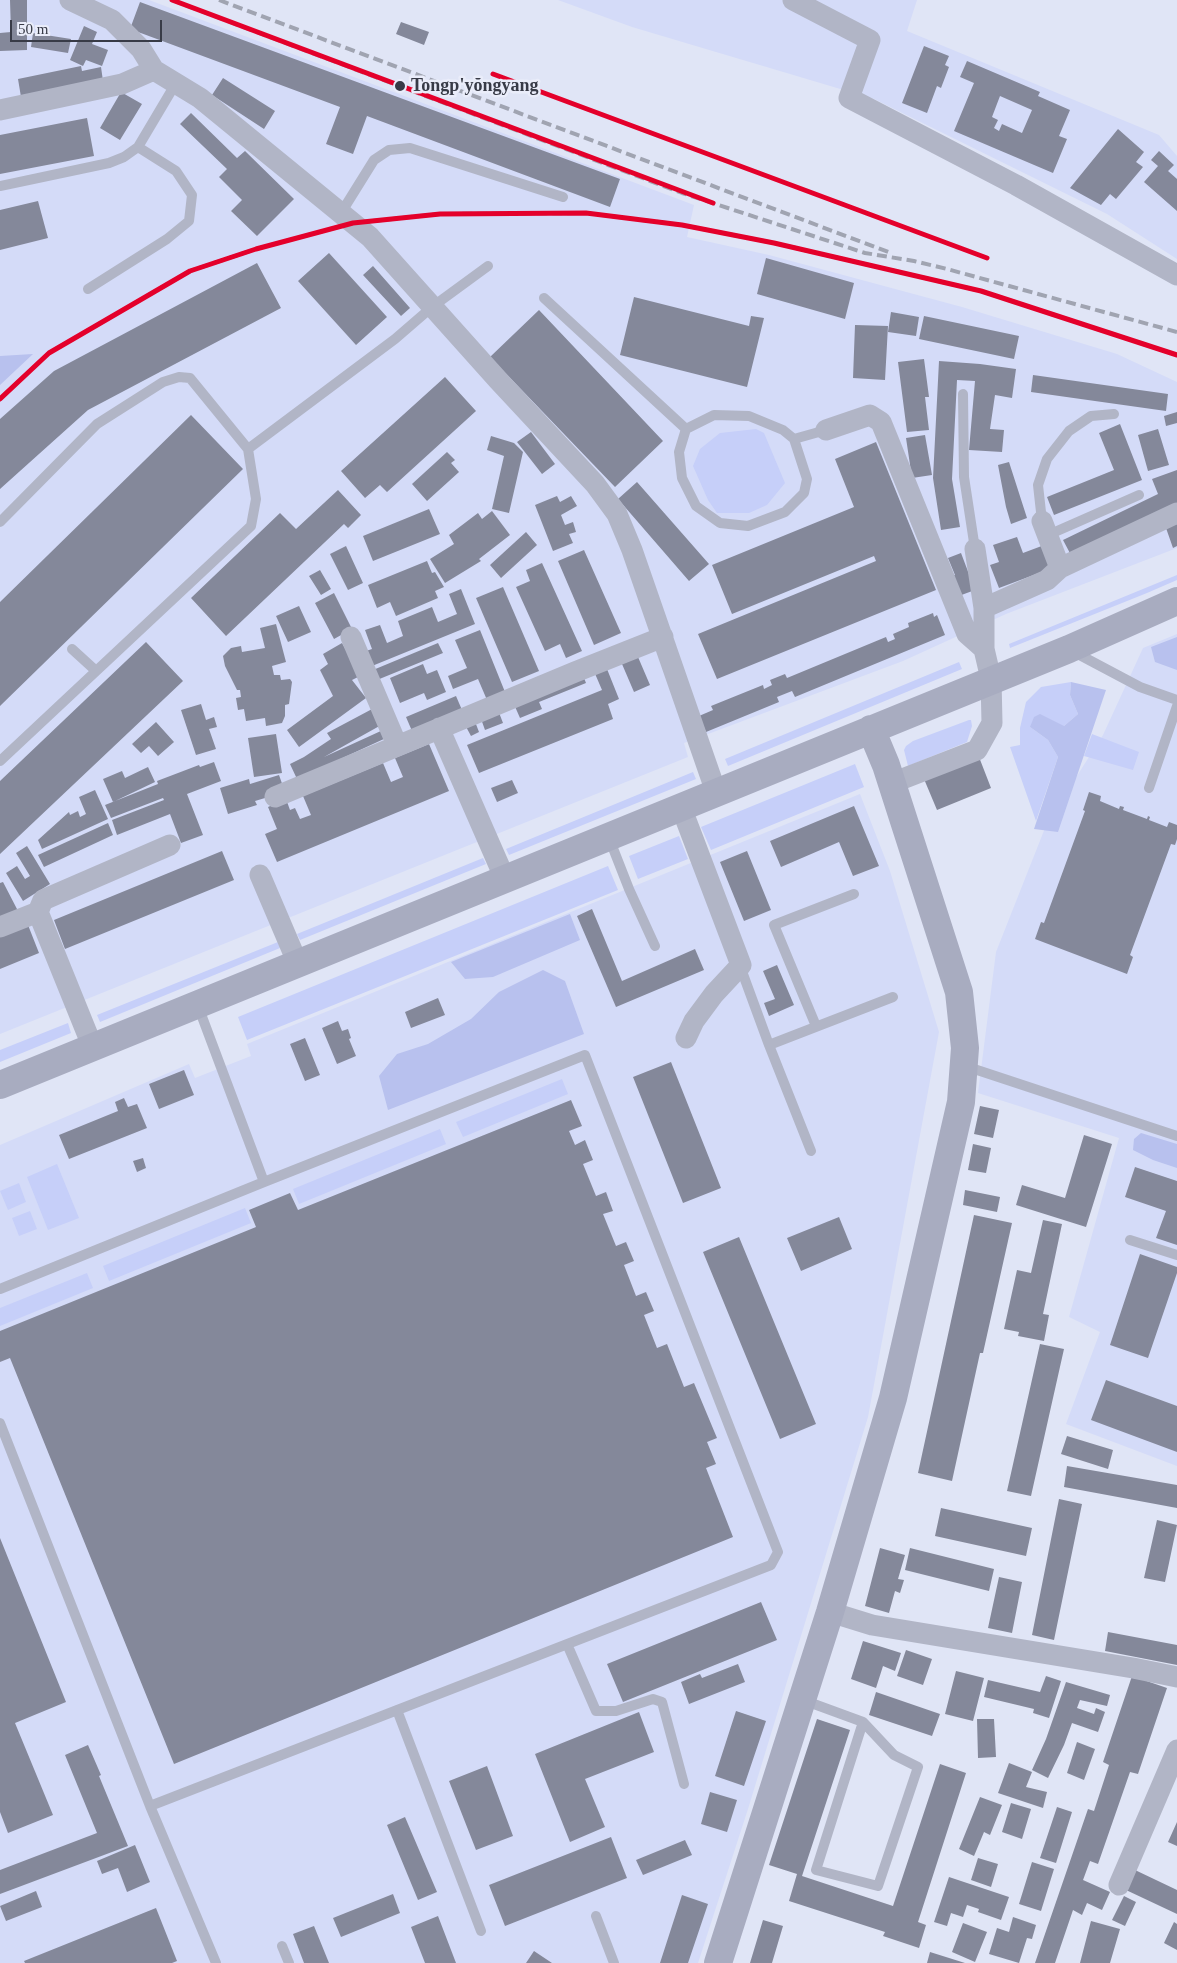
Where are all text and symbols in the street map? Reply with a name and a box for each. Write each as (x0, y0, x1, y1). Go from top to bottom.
scale bar (12, 10, 165, 42)
text: 50 m (18, 21, 48, 37)
place label: Tongp'yŏngyang (411, 75, 538, 97)
marker: Tongp'yŏngyang (393, 79, 407, 93)

